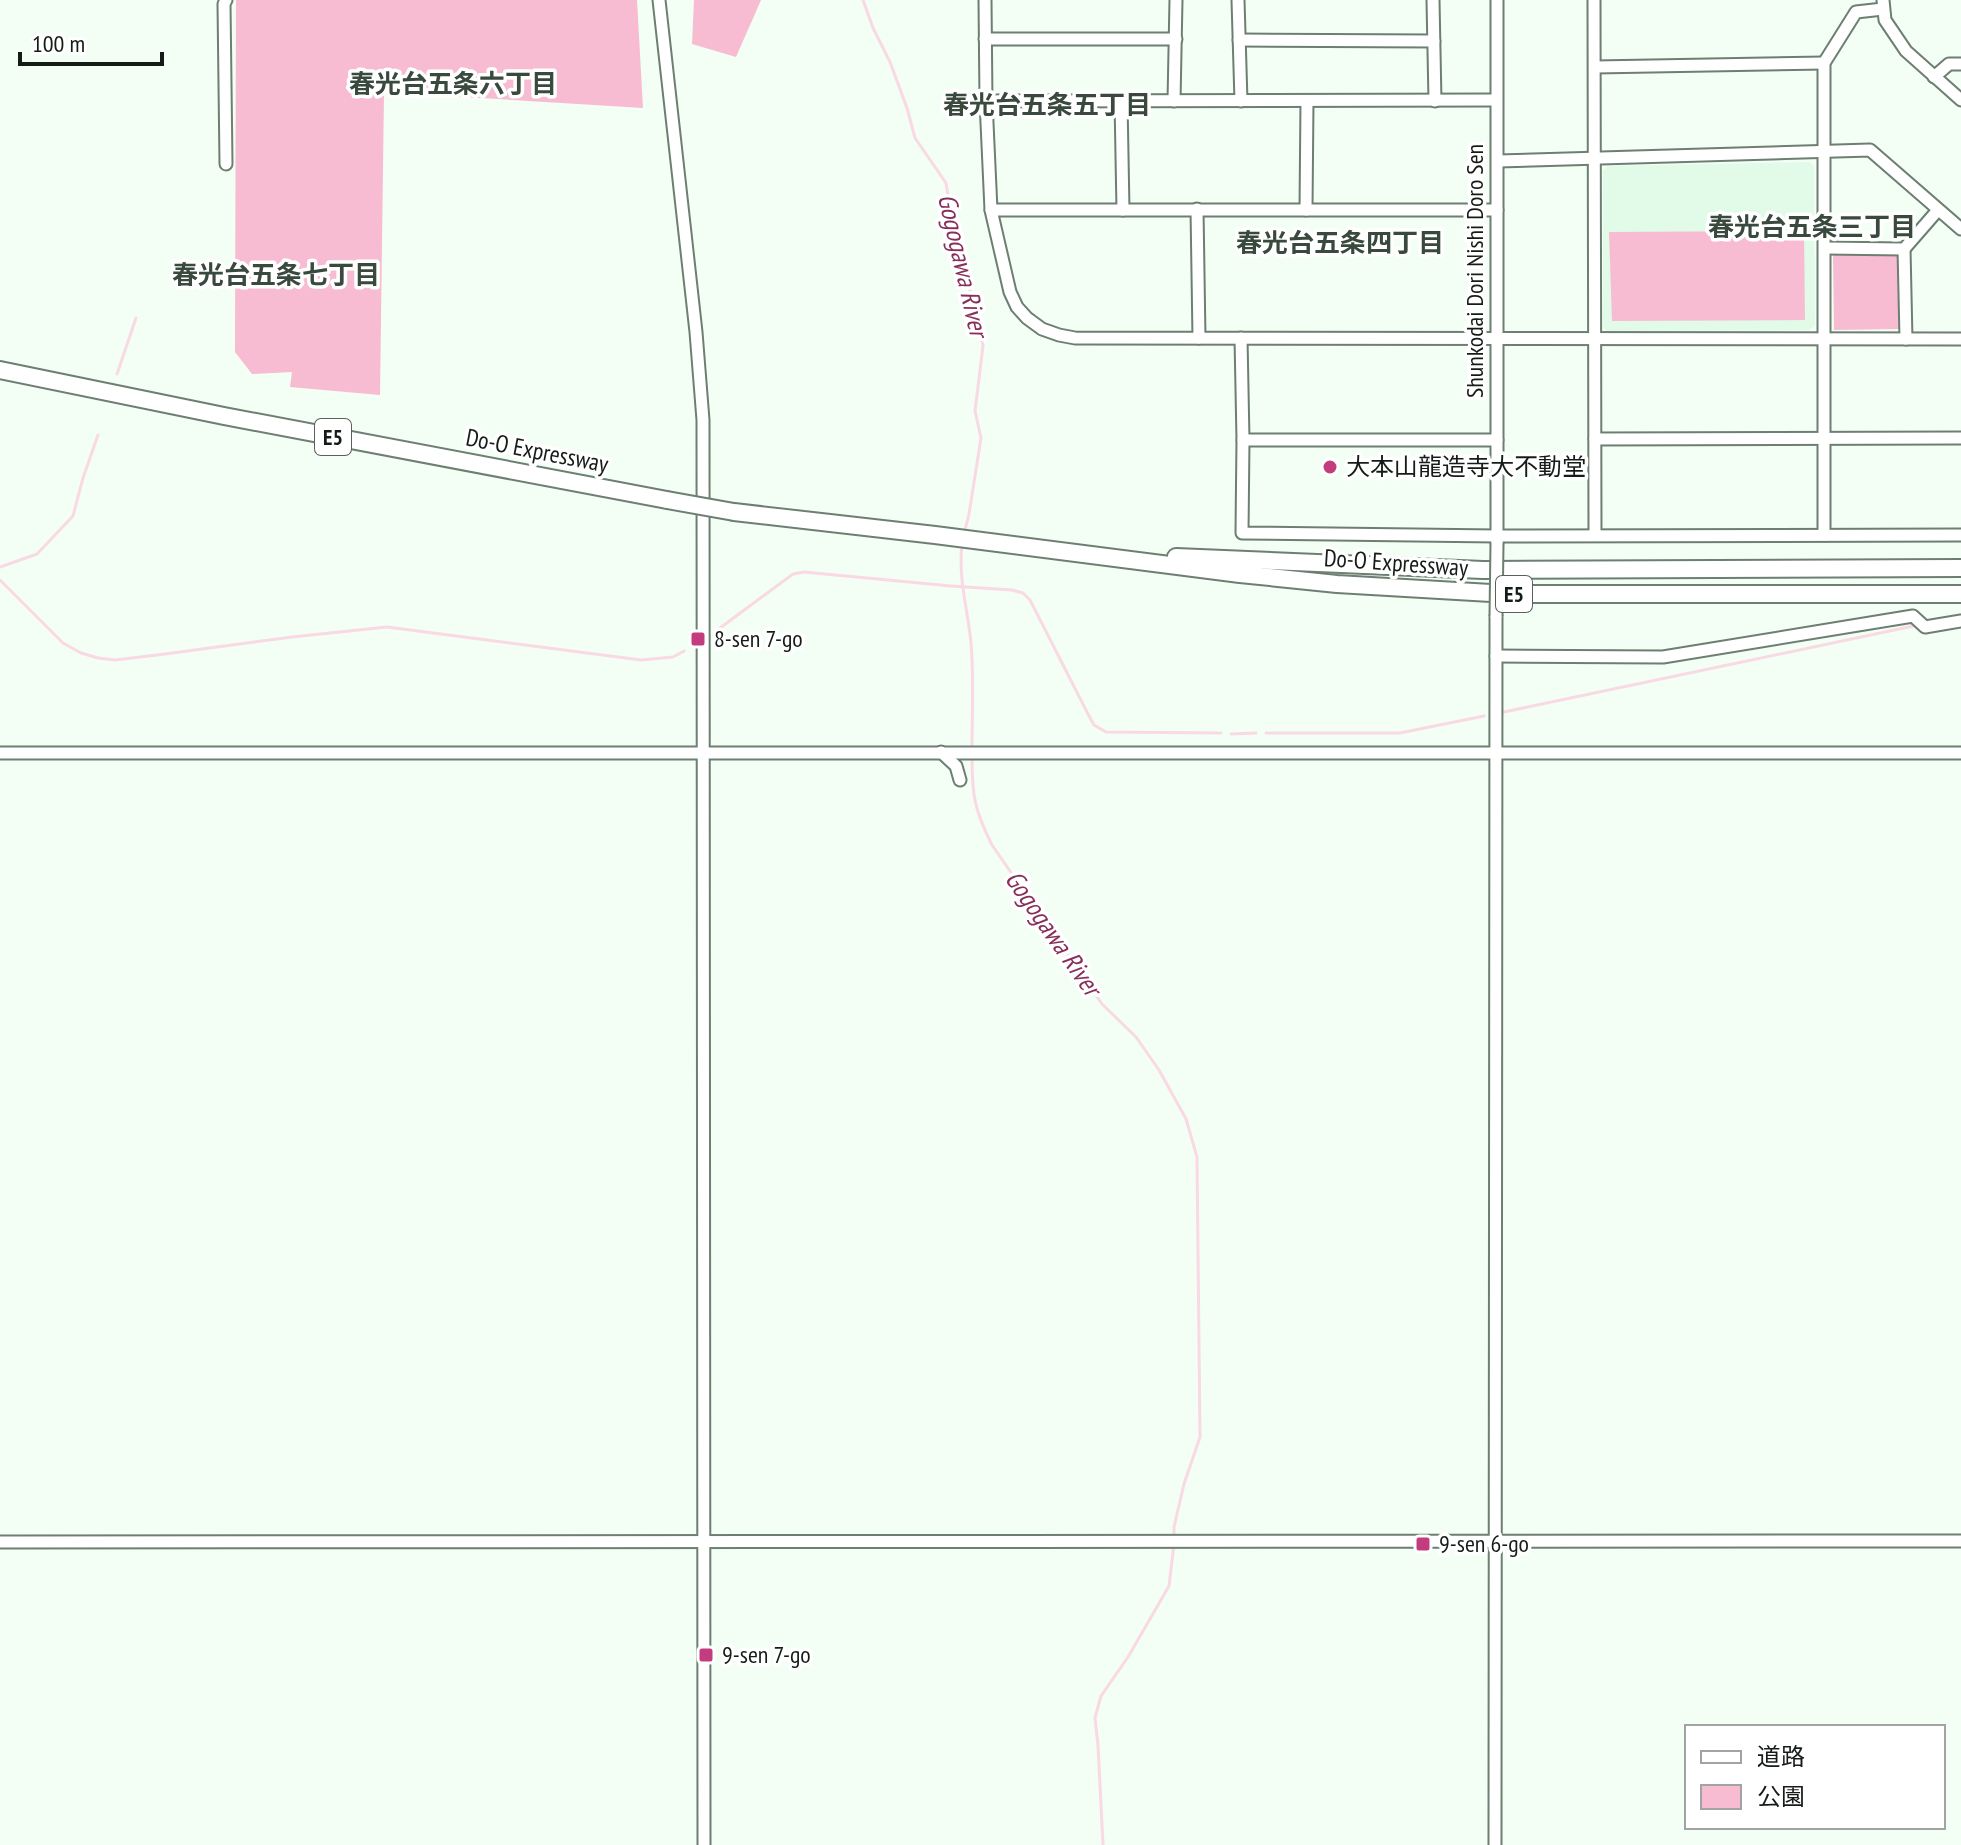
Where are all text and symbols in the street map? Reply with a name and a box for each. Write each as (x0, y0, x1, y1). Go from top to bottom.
scale bar (20, 16, 162, 66)
text: 100 m (32, 28, 85, 59)
district label: 春光台五条六丁目 (349, 67, 557, 100)
district label: 春光台五条五丁目 (943, 88, 1151, 121)
street label: Shunkodai Dori Nishi Doro Sen (1459, 144, 1490, 398)
water label: Gogogawa River (931, 190, 997, 343)
district label: 春光台五条三丁目 (1708, 210, 1916, 243)
district label: 春光台五条四丁目 (1236, 226, 1444, 259)
district label: 春光台五条七丁目 (172, 258, 380, 291)
road number: E5 (315, 419, 351, 455)
street label: Do-O Expressway (463, 422, 611, 479)
place label: 大本山龍造寺大不動堂 (1346, 451, 1586, 482)
marker: 大本山龍造寺大不動堂 (1321, 458, 1339, 476)
street label: Do-O Expressway (1323, 542, 1469, 583)
road number: E5 (1496, 576, 1532, 612)
place label: 8-sen 7-go (714, 623, 803, 654)
marker: 8-sen 7-go (689, 630, 707, 648)
water label: Gogogawa River (998, 864, 1111, 1005)
place label: 9-sen 6-go (1439, 1528, 1529, 1559)
marker: 9-sen 6-go (1414, 1535, 1432, 1553)
place label: 9-sen 7-go (722, 1639, 811, 1670)
marker: 9-sen 7-go (697, 1646, 715, 1664)
legend (1685, 1725, 1945, 1829)
text: 道路 (1757, 1741, 1805, 1772)
text: 公園 (1757, 1781, 1805, 1812)

